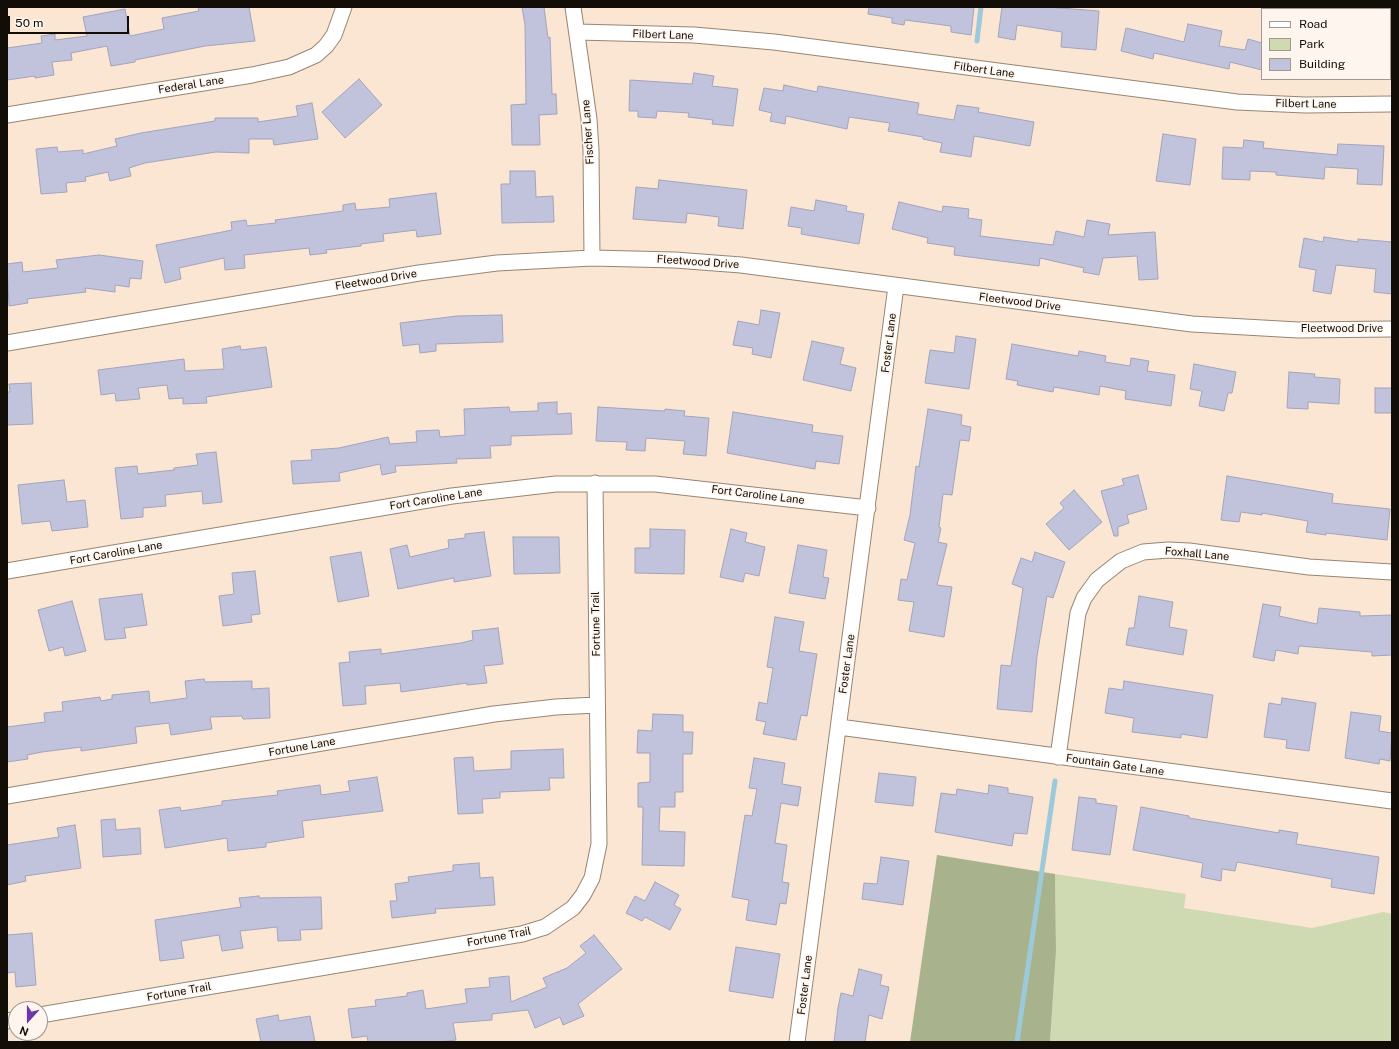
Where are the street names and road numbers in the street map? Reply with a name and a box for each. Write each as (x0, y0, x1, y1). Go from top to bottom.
street label: Filbert Lane (632, 27, 694, 43)
street label: Filbert Lane (953, 59, 1015, 81)
street label: Federal Lane (157, 73, 225, 97)
street label: Filbert Lane (1275, 97, 1337, 111)
street label: Fischer Lane (579, 99, 597, 165)
street label: Fleetwood Drive (656, 253, 740, 271)
street label: Fleetwood Drive (334, 267, 418, 293)
street label: Fleetwood Drive (978, 290, 1062, 314)
street label: Foster Lane (879, 312, 899, 374)
street label: Fleetwood Drive (1301, 322, 1383, 336)
street label: Fort Caroline Lane (711, 483, 805, 507)
street label: Fort Caroline Lane (389, 485, 483, 513)
street label: Fort Caroline Lane (69, 538, 163, 568)
street label: Foxhall Lane (1164, 545, 1230, 563)
street label: Fortune Trail (589, 591, 603, 657)
street label: Foster Lane (836, 633, 858, 695)
street label: Fortune Lane (268, 735, 336, 759)
street label: Fountain Gate Lane (1065, 752, 1165, 778)
street label: Fortune Trail (466, 924, 532, 950)
street label: Foster Lane (795, 954, 815, 1016)
street label: Fortune Trail (146, 980, 212, 1004)

